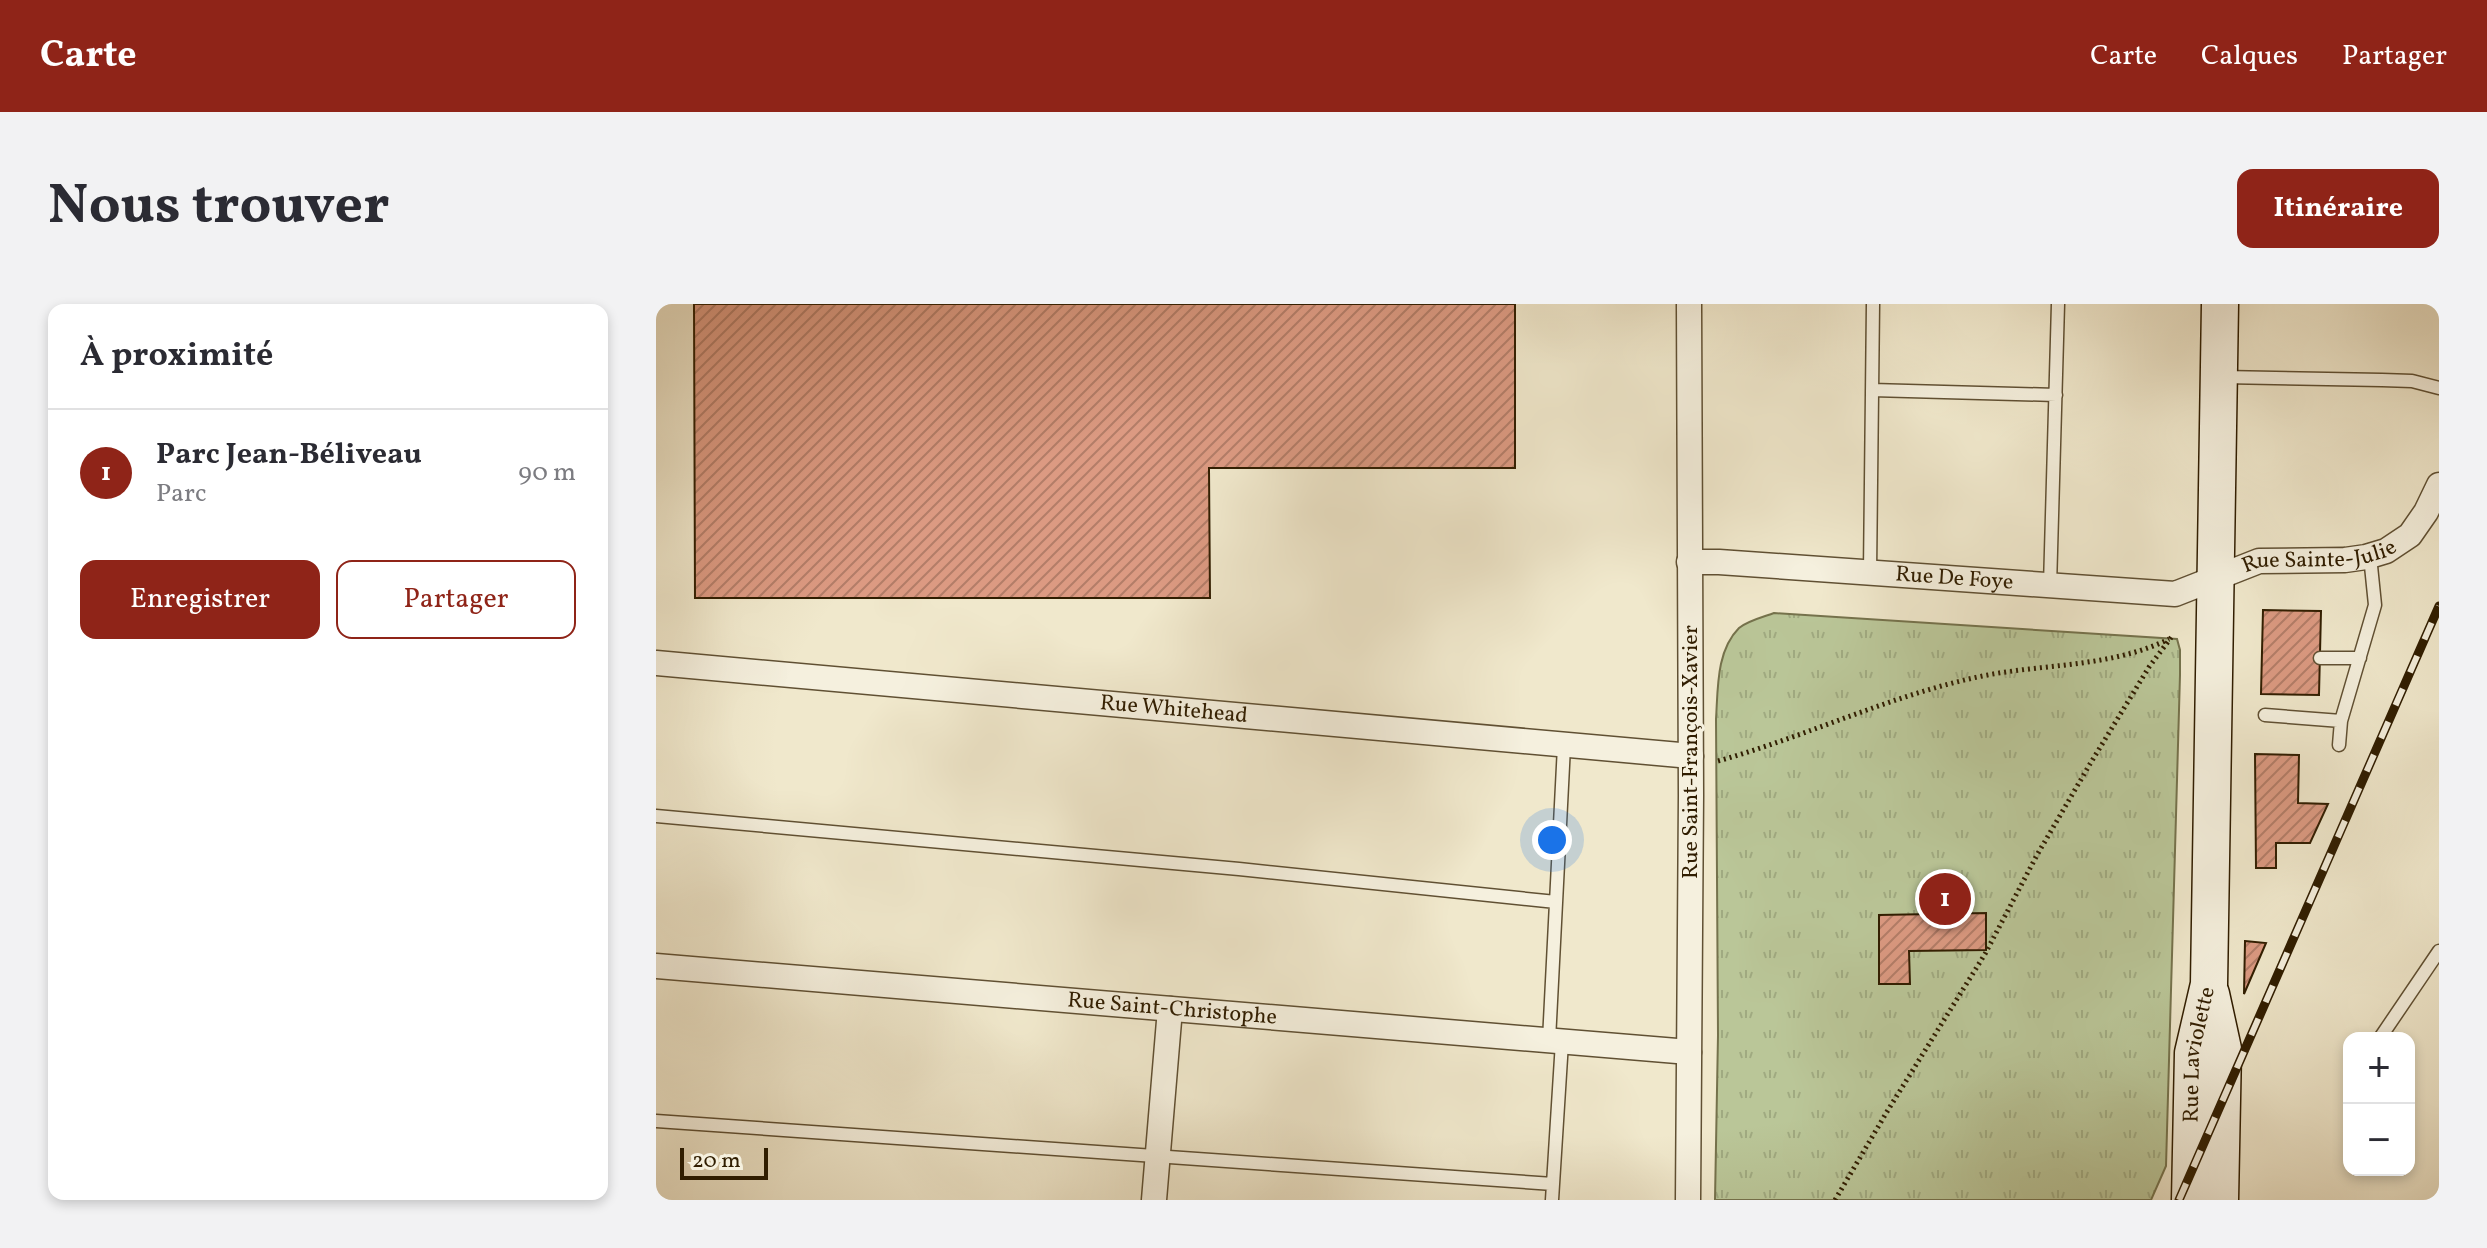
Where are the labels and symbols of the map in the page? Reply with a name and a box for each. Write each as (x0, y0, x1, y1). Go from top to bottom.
street label: Rue Sainte-Julie (2237, 532, 2403, 582)
street label: Rue De Foye (1894, 559, 2014, 598)
street label: Rue Saint-François-Xavier (1676, 625, 1707, 879)
street label: Rue Whitehead (1099, 687, 1249, 732)
your location (1532, 820, 1572, 860)
pin: 1 (1919, 869, 1971, 929)
street label: Rue Laviolette (2176, 984, 2223, 1123)
street label: Rue Saint-Christophe (1066, 985, 1278, 1033)
scale bar (680, 1144, 768, 1180)

